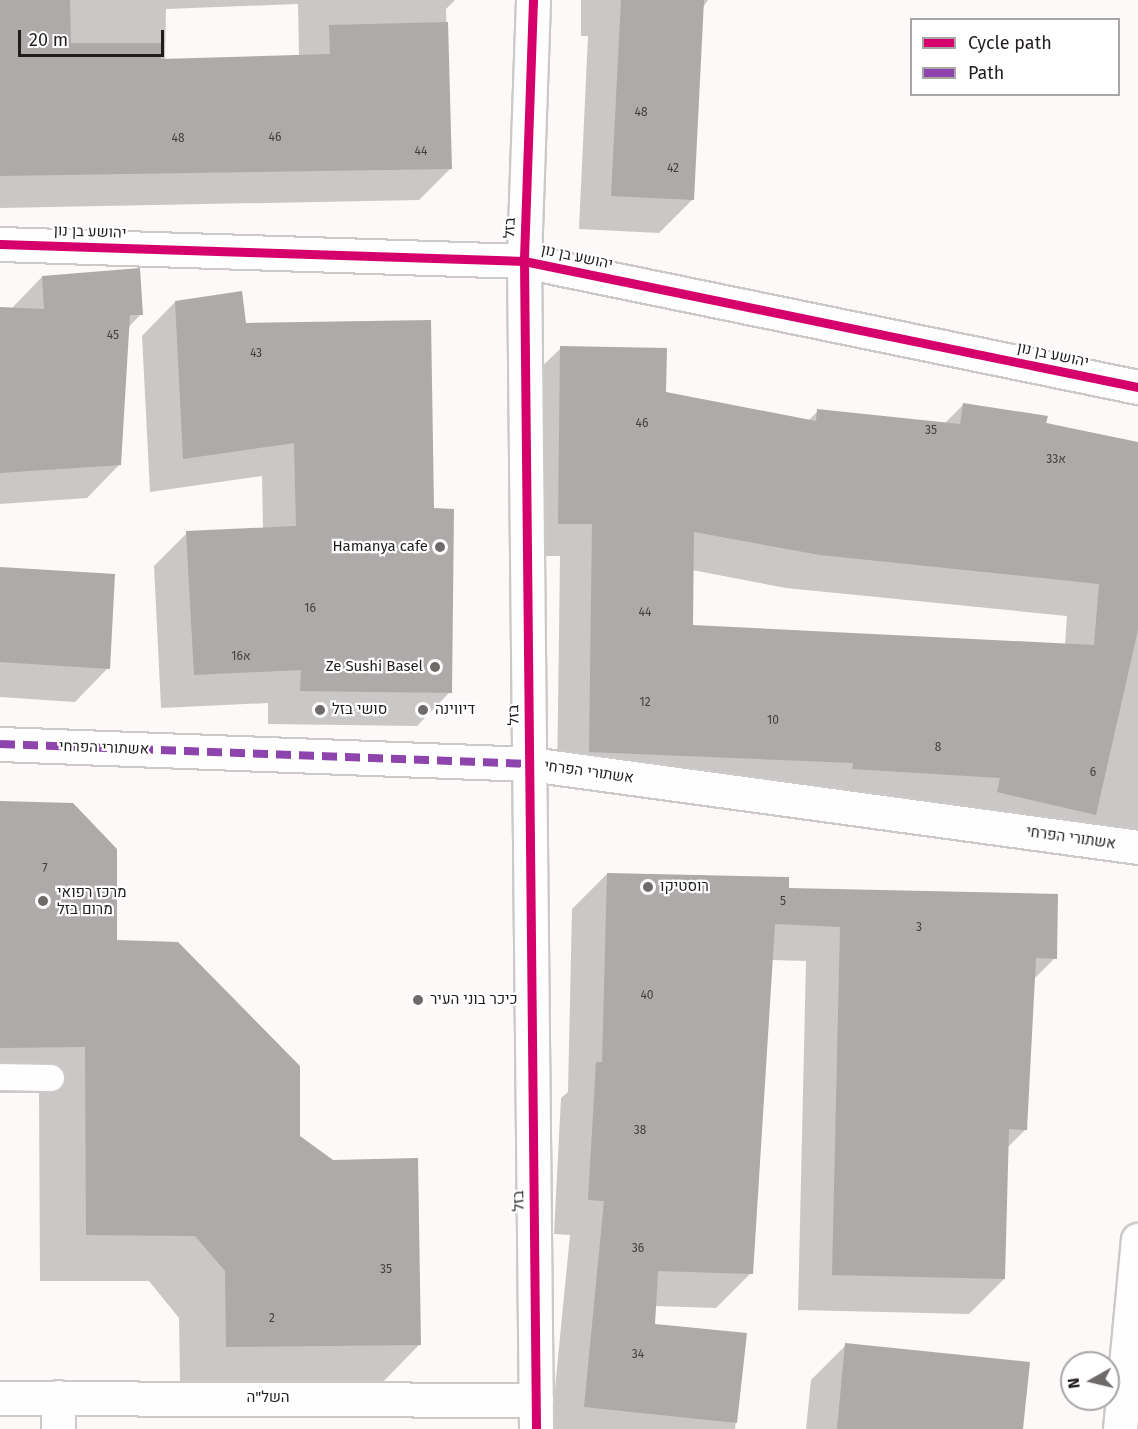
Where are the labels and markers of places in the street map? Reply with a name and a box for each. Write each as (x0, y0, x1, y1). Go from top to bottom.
place label: Hamanya cafe (332, 538, 428, 556)
marker: Hamanya cafe (433, 540, 447, 554)
place label: Ze Sushi Basel (326, 658, 423, 676)
marker: Ze Sushi Basel (428, 660, 442, 674)
place label: סושי בזל (332, 701, 387, 719)
place label: דיווינה (435, 701, 475, 719)
marker: סושי בזל (313, 703, 327, 717)
marker: דיווינה (416, 703, 430, 717)
place label: רוסטיקו (660, 878, 709, 896)
marker: רוסטיקו (641, 880, 655, 894)
place label: מרכז רפואי מרום בזל (57, 883, 127, 918)
marker: מרכז רפואי מרום בזל (34, 892, 52, 910)
place label: כיכר בוני העיר (430, 991, 518, 1009)
marker: כיכר בוני העיר (411, 993, 425, 1007)

